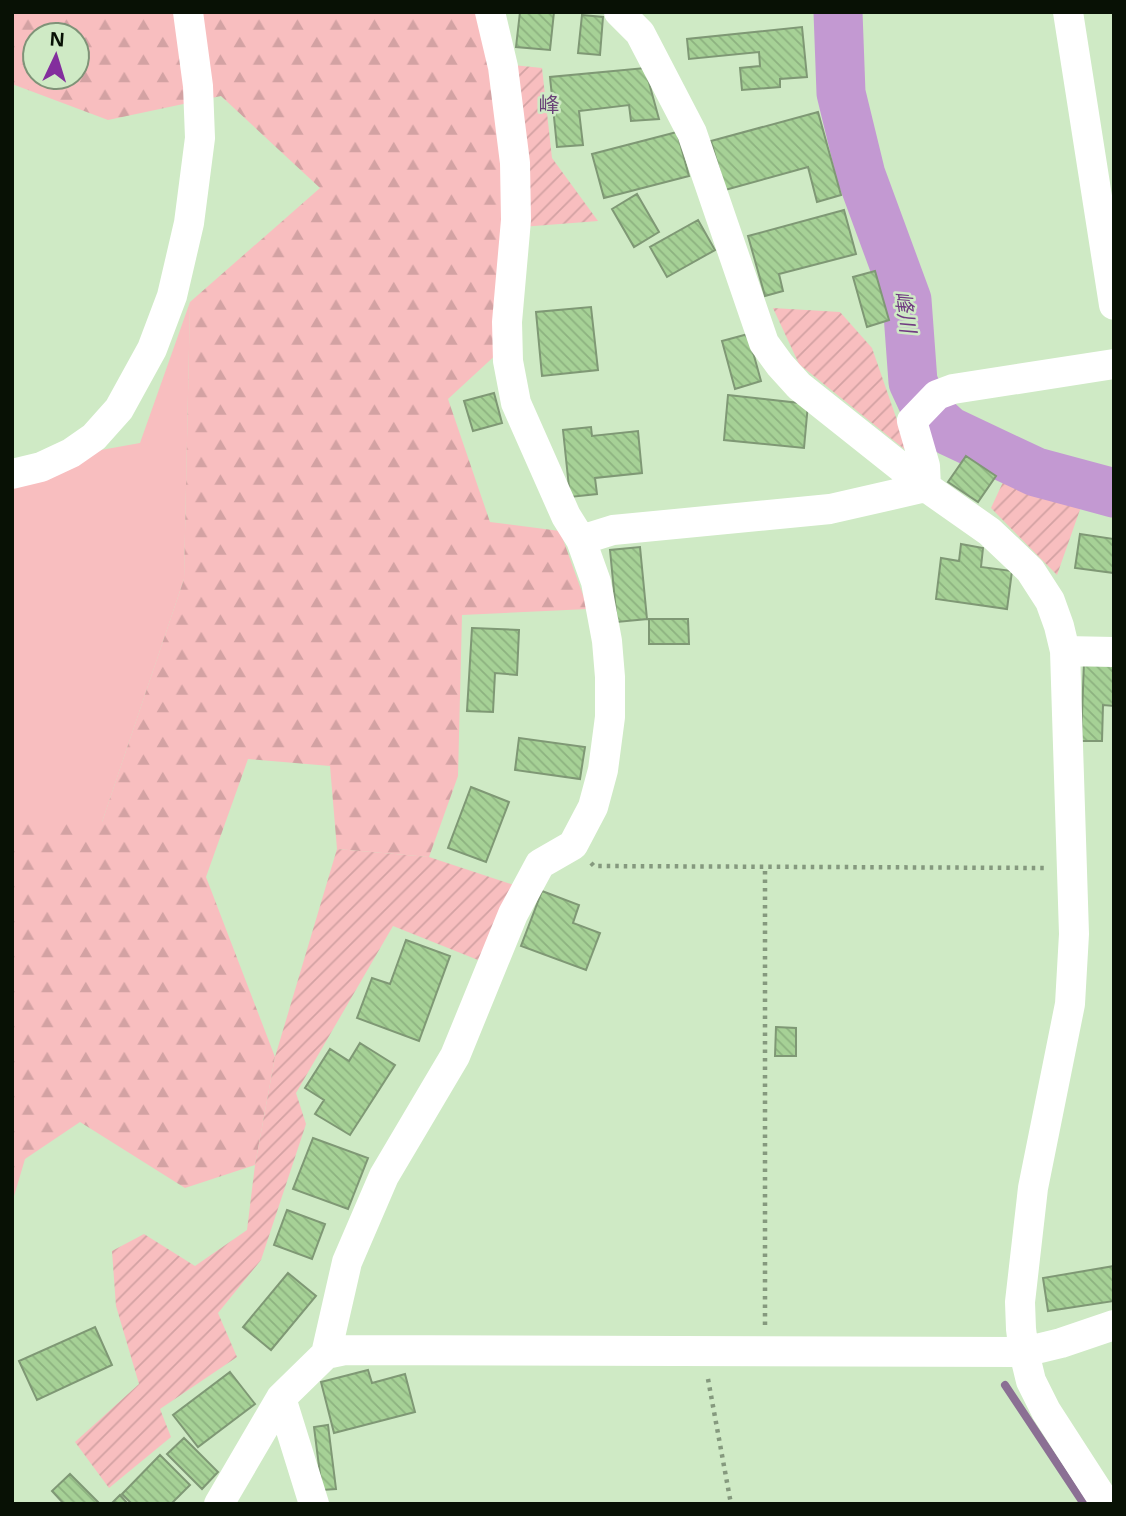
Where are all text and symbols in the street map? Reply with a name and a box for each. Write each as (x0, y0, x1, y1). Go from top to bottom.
north arrow (21, 21, 91, 91)
text: N (49, 26, 66, 53)
district label: 峰 (539, 90, 560, 118)
water label: 峰川 (889, 289, 923, 337)

